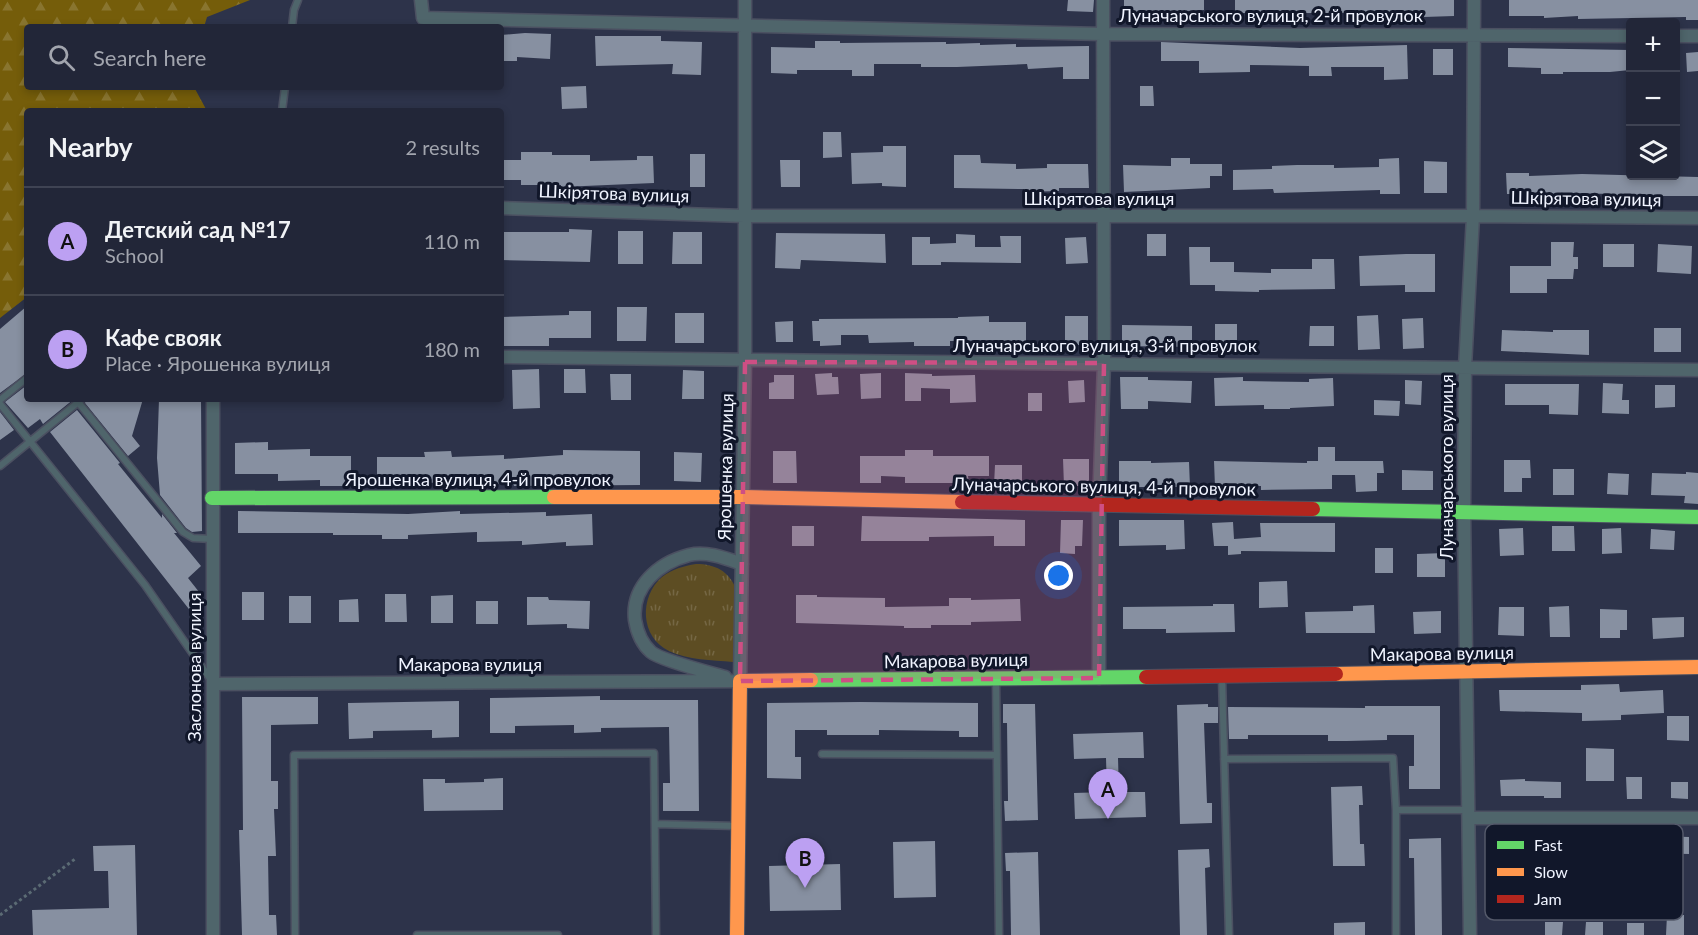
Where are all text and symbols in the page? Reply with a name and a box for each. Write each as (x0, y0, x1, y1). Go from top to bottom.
street label: Луначарського вулиця, 2-й провулок (1118, 4, 1424, 26)
map controls (1626, 18, 1680, 180)
button: + (1626, 18, 1680, 72)
search box (24, 24, 504, 90)
icon: search (45, 41, 78, 74)
text: Search here (93, 44, 206, 71)
button: − (1626, 72, 1680, 126)
button: layers (1626, 126, 1680, 180)
text: Nearby (48, 131, 133, 163)
text: 2 results (405, 135, 480, 159)
street label: Шкірятова вулиця (538, 179, 690, 207)
street label: Шкірятова вулиця (1510, 186, 1662, 210)
street label: Шкірятова вулиця (1024, 187, 1174, 209)
text: Детский сад №17 (105, 216, 291, 243)
text: A (61, 229, 74, 253)
text: 110 m (424, 229, 480, 253)
text: School (105, 243, 164, 267)
text: Кафе свояк (105, 324, 222, 351)
street label: Луначарського вулиця, 3-й провулок (952, 334, 1258, 356)
text: B (61, 337, 74, 361)
text: 180 m (424, 337, 480, 361)
text: Place · Ярошенка вулиця (105, 351, 331, 375)
street label: Луначарського вулиця (1435, 374, 1457, 561)
street label: Ярошенка вулиця (713, 393, 737, 542)
street label: Ярошенка вулиця, 4-й провулок (344, 468, 611, 490)
street label: Луначарського вулиця, 4-й провулок (951, 472, 1257, 500)
your location (1044, 561, 1073, 590)
street label: Заслонова вулиця (183, 592, 205, 742)
street label: Макарова вулиця (1370, 641, 1514, 665)
street label: Макарова вулиця (884, 648, 1028, 672)
street label: Макарова вулиця (398, 653, 542, 675)
pin: A (1088, 770, 1128, 819)
legend (1485, 824, 1683, 920)
text: Fast (1534, 835, 1563, 854)
pin: B (786, 838, 824, 888)
text: Slow (1534, 862, 1568, 881)
text: Jam (1534, 889, 1562, 908)

